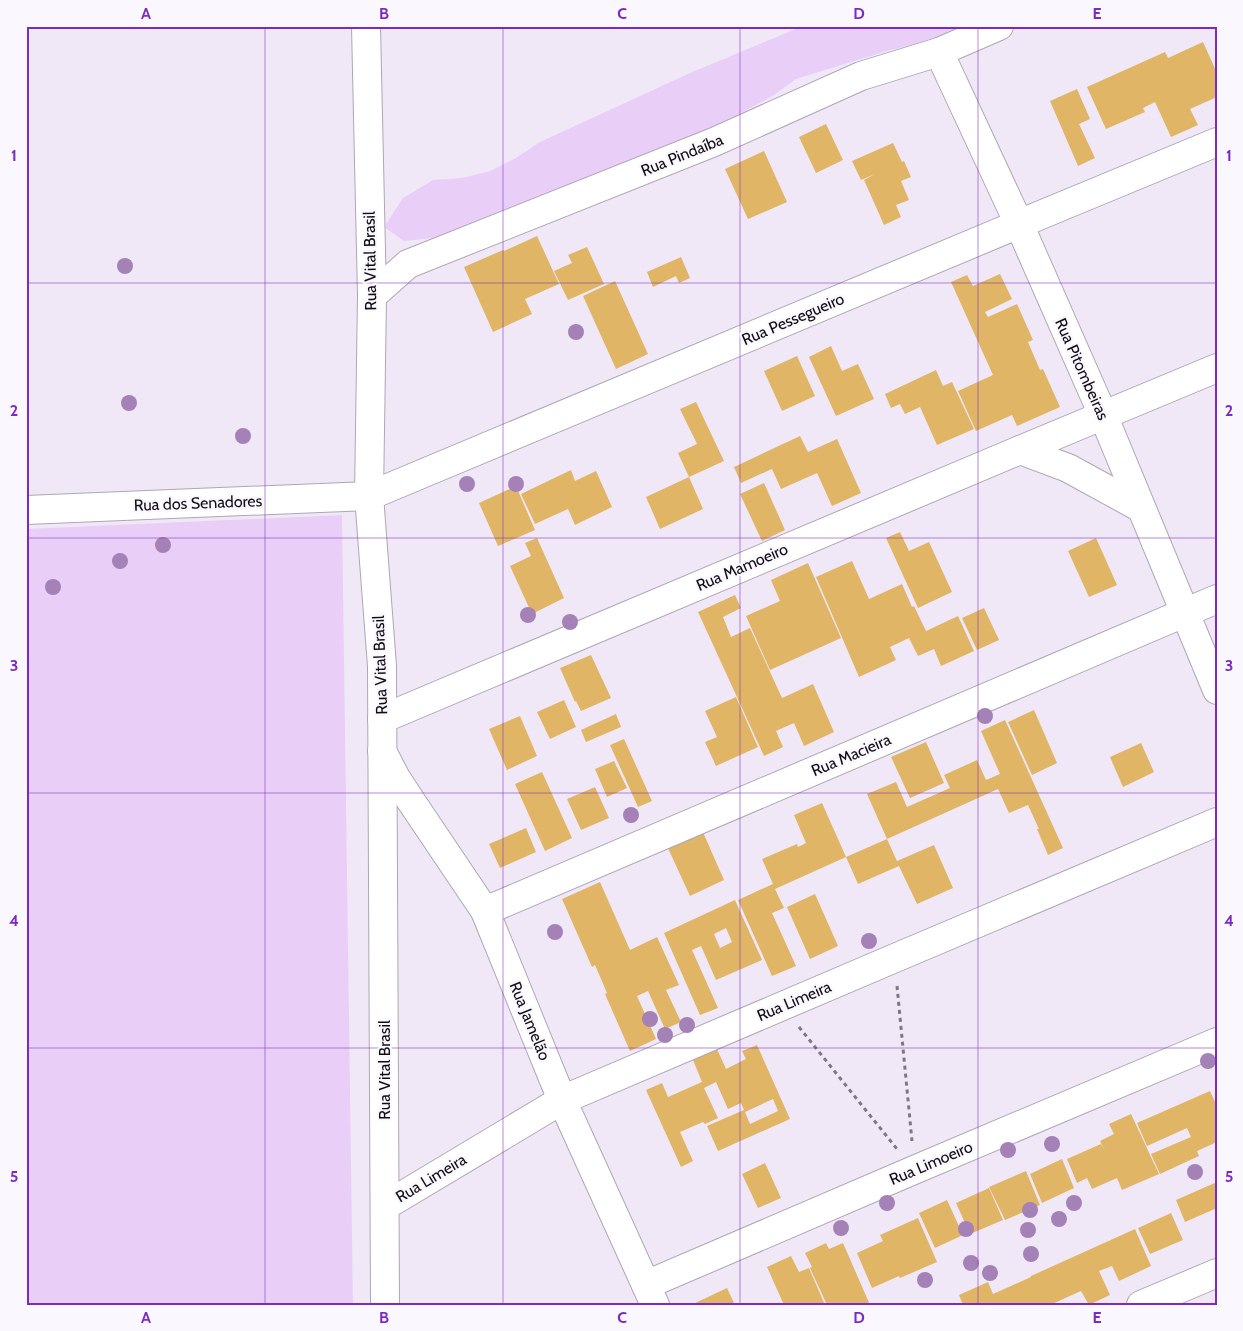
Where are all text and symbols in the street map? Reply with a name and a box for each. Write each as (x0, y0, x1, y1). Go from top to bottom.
text: A (141, 4, 151, 23)
text: B (379, 4, 389, 23)
text: C (617, 4, 627, 23)
text: D (853, 4, 865, 23)
text: E (1092, 4, 1102, 23)
street label: Rua Pindaíba (638, 130, 726, 180)
text: 1 (11, 146, 17, 165)
text: 1 (1226, 146, 1232, 165)
street label: Rua Vital Brasil (360, 211, 380, 311)
street label: Rua Pessegueiro (739, 289, 847, 349)
street label: Rua Pitombeiras (1051, 315, 1113, 423)
text: 2 (10, 401, 18, 420)
text: 2 (1225, 401, 1233, 420)
street label: Rua dos Senadores (133, 491, 263, 515)
street label: Rua Mamoeiro (693, 539, 791, 595)
street label: Rua Vital Brasil (369, 615, 391, 715)
text: 3 (10, 656, 18, 675)
text: 3 (1225, 656, 1233, 675)
street label: Rua Macieira (808, 730, 894, 780)
text: 4 (9, 911, 19, 930)
text: 4 (1224, 911, 1234, 930)
street label: Rua Limeira (754, 977, 834, 1025)
street label: Rua Jamelão (506, 979, 554, 1063)
street label: Rua Vital Brasil (375, 1020, 394, 1120)
street label: Rua Limoeiro (887, 1137, 976, 1189)
street label: Rua Limeira (392, 1149, 470, 1206)
text: 5 (10, 1167, 18, 1186)
text: 5 (1225, 1167, 1233, 1186)
text: A (141, 1308, 151, 1327)
text: B (379, 1308, 389, 1327)
text: C (617, 1308, 627, 1327)
text: D (853, 1308, 865, 1327)
text: E (1092, 1308, 1102, 1327)

